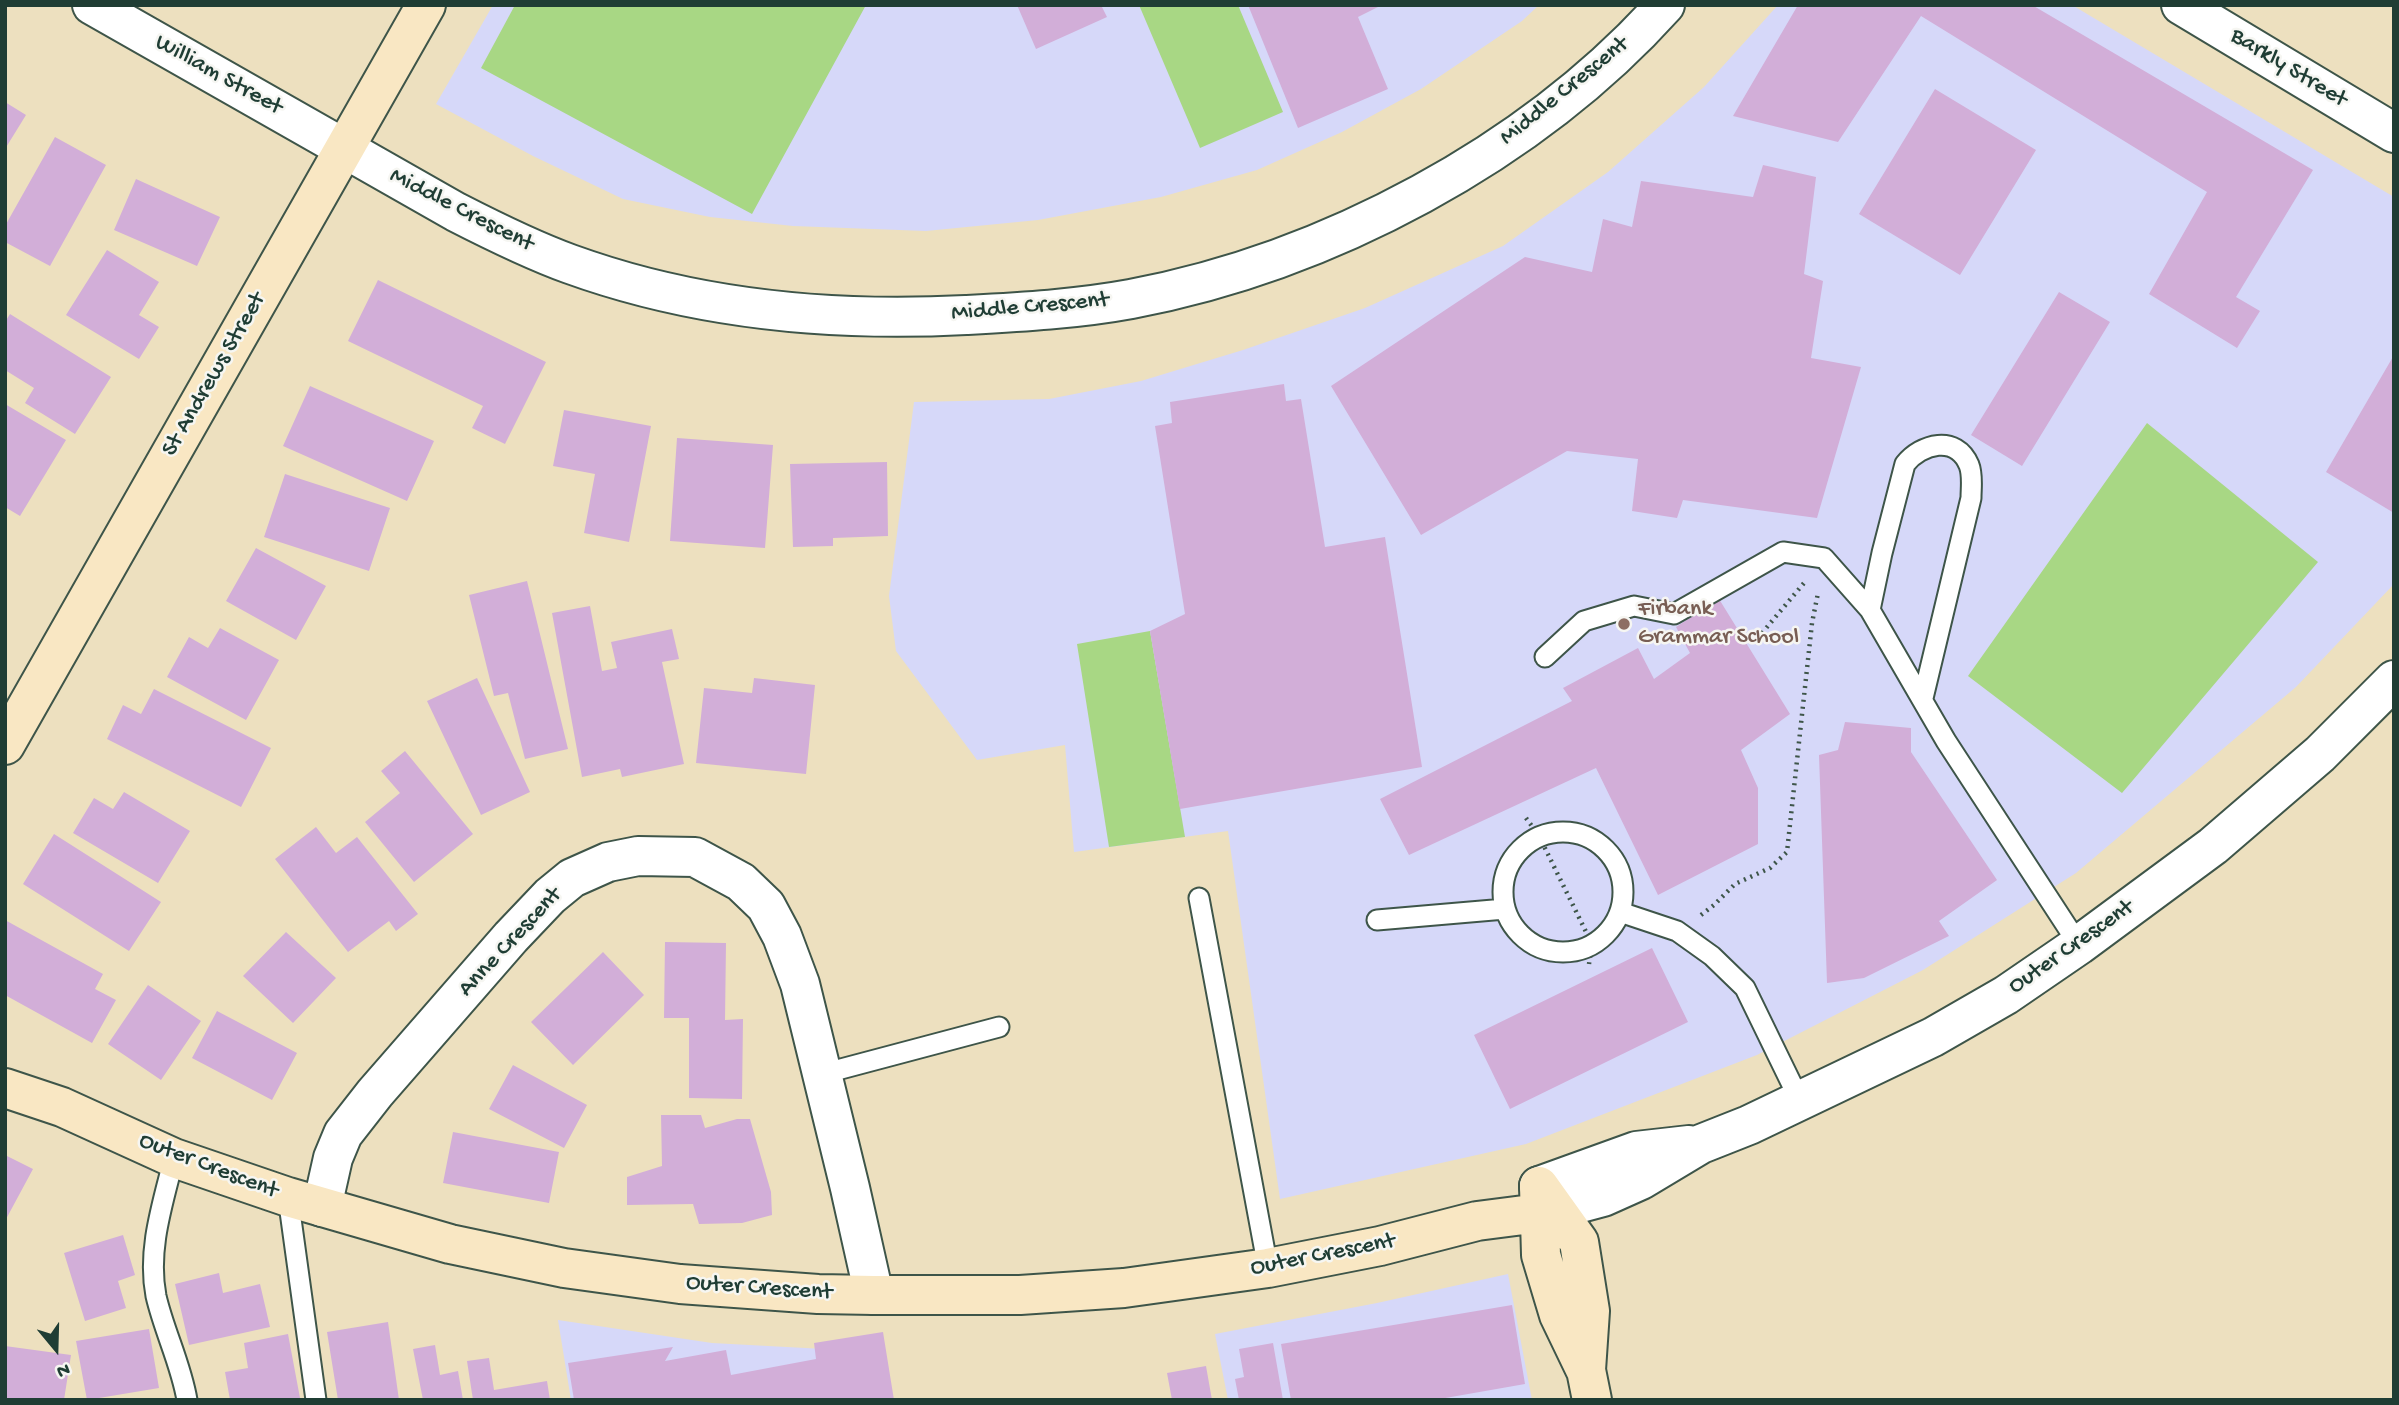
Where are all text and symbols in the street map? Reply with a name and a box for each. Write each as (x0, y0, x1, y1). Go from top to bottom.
street label: Barkly Street (2224, 23, 2352, 115)
street label: William Street (149, 29, 287, 123)
street label: Middle Crescent (1495, 31, 1635, 153)
street label: Middle Crescent (384, 162, 538, 260)
street label: Middle Crescent (950, 287, 1110, 329)
street label: St Andrews Street (156, 288, 274, 462)
place label: Firbank Grammar School (1638, 596, 1799, 652)
marker: Firbank Grammar School (1616, 616, 1632, 632)
street label: Anne Crescent (453, 882, 569, 1004)
street label: Outer Crescent (2004, 894, 2140, 1002)
street label: Outer Crescent (134, 1127, 282, 1207)
street label: Outer Crescent (1248, 1228, 1398, 1284)
street label: Outer Crescent (685, 1270, 833, 1308)
north arrow (21, 1314, 91, 1384)
text: N (53, 1356, 73, 1382)

